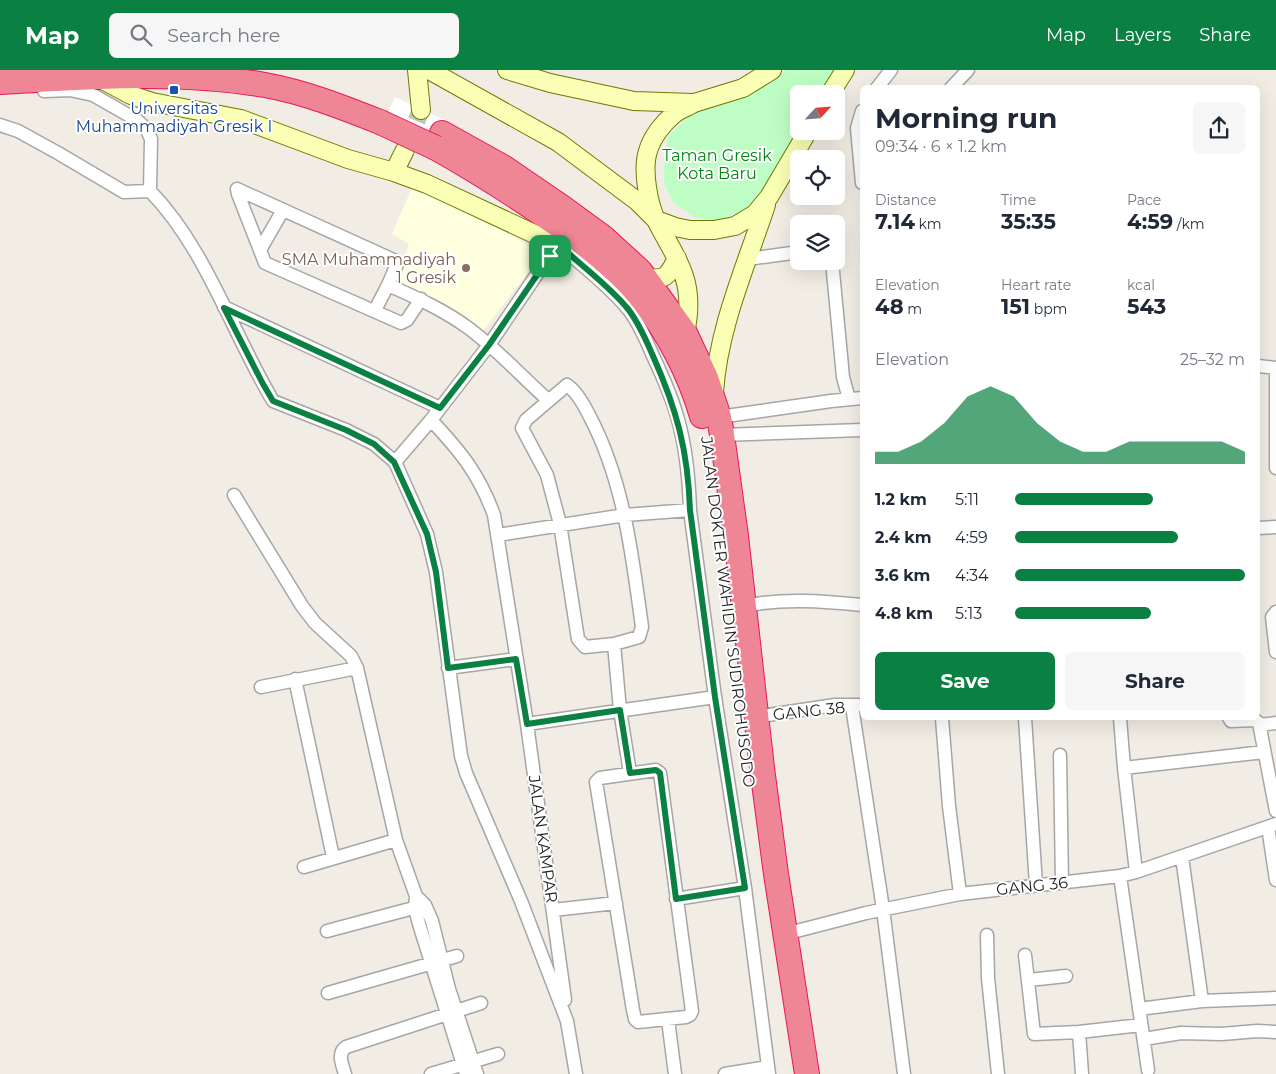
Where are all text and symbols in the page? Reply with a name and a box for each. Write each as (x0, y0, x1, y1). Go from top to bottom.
search box (109, 13, 459, 58)
text: Map (25, 21, 79, 50)
icon: search (127, 21, 155, 49)
text: Search here (167, 24, 280, 47)
text: Map (1046, 24, 1086, 46)
text: Layers (1114, 24, 1171, 46)
text: Share (1199, 24, 1251, 46)
marker: Universitas Muhammadiyah Gresik I (168, 84, 180, 96)
north arrow (790, 85, 845, 140)
map controls (790, 85, 845, 270)
place label: Universitas Muhammadiyah Gresik I (76, 99, 272, 136)
text: Morning run (875, 101, 1057, 135)
button: share (1193, 102, 1245, 154)
text: 09:34 · 6 × 1.2 km (875, 137, 1007, 156)
park label: Taman Gresik Kota Baru (662, 146, 772, 183)
button: locate (790, 150, 845, 205)
text: Distance (875, 191, 937, 209)
text: Time (1001, 191, 1036, 209)
text: Pace (1127, 191, 1161, 209)
text: 7.14 (875, 209, 915, 234)
text: 35:35 (1001, 209, 1056, 234)
text: 4:59 (1127, 209, 1173, 234)
button: layers (790, 215, 845, 270)
text: km (915, 215, 942, 233)
text: /km (1173, 215, 1205, 233)
pin (529, 235, 571, 277)
icon: arrive (536, 242, 564, 270)
place label: SMA Muhammadiyah 1 Gresik (282, 250, 456, 287)
marker: SMA Muhammadiyah 1 Gresik (460, 262, 472, 274)
text: Elevation (875, 276, 940, 294)
text: Heart rate (1001, 276, 1071, 294)
text: kcal (1127, 276, 1155, 294)
text: 48 (875, 294, 904, 319)
text: 151 (1001, 294, 1030, 319)
text: 543 (1127, 294, 1166, 319)
text: m (904, 300, 922, 318)
text: bpm (1030, 300, 1067, 318)
text: Elevation (875, 350, 949, 369)
text: 25–32 m (1180, 350, 1245, 369)
street label: JALAN DOKTER WAHIDIN SUDIROHUSODO (697, 434, 759, 789)
text: 1.2 km (875, 490, 927, 509)
text: 5:11 (955, 490, 979, 509)
text: 2.4 km (875, 528, 932, 547)
text: 4:59 (955, 528, 988, 547)
text: 3.6 km (875, 566, 930, 585)
text: 4:34 (955, 566, 989, 585)
text: 4.8 km (875, 604, 933, 623)
text: 5:13 (955, 604, 982, 623)
button: Save (875, 652, 1055, 710)
button: Share (1065, 652, 1245, 710)
street label: GANG 38 (772, 698, 846, 724)
street label: JALAN KAMPAR (524, 773, 561, 904)
street label: GANG 36 (995, 873, 1069, 899)

